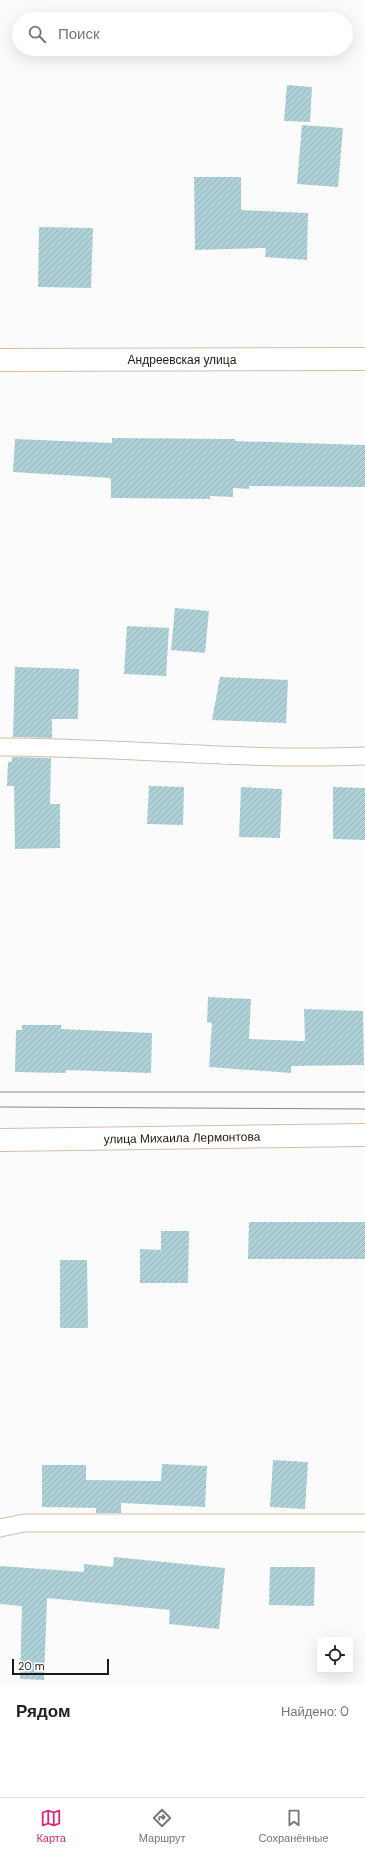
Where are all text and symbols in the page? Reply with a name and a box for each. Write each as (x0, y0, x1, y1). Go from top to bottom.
search box (12, 12, 353, 56)
icon: search (26, 23, 48, 45)
text: Поиск (58, 24, 100, 44)
street label: Андреевская улица (128, 352, 237, 368)
street label: улица Михаила Лермонтова (104, 1129, 261, 1147)
map controls (317, 1637, 353, 1673)
button: locate (317, 1637, 353, 1673)
scale bar (12, 1657, 109, 1676)
text: 20 m (18, 1659, 44, 1673)
text: Рядом (16, 1700, 71, 1722)
text: Найдено: 0 (281, 1703, 349, 1720)
tab: Карта (36, 1807, 66, 1845)
tab: Маршрут (139, 1807, 186, 1845)
tab: Сохранённые (259, 1807, 329, 1845)

